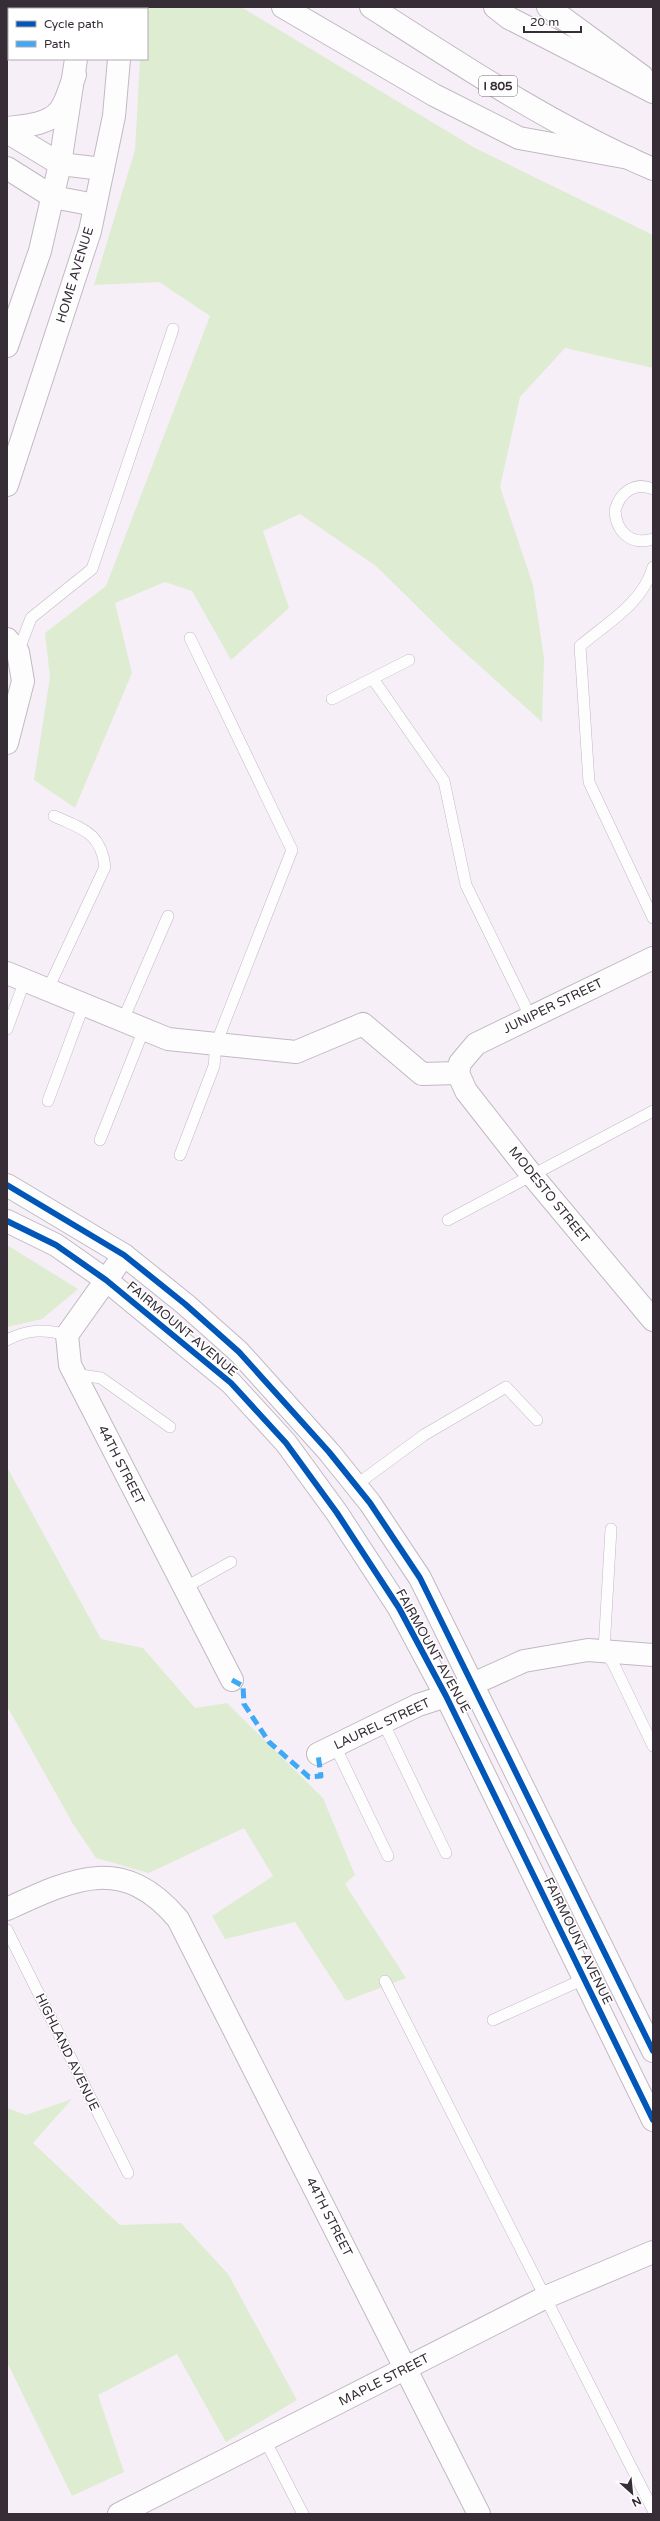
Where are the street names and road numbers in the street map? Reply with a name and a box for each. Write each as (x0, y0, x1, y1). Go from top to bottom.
road number: I 805 (479, 76, 517, 96)
street label: HOME AVENUE (53, 225, 97, 325)
street label: JUNIPER STREET (501, 975, 606, 1037)
street label: MODESTO STREET (505, 1144, 593, 1247)
street label: FAIRMOUNT AVENUE (123, 1278, 241, 1380)
street label: 44TH STREET (94, 1423, 148, 1507)
street label: FAIRMOUNT AVENUE (392, 1586, 474, 1716)
street label: LAUREL STREET (331, 1695, 433, 1753)
street label: FAIRMOUNT AVENUE (540, 1875, 616, 2007)
street label: HIGHLAND AVENUE (32, 1991, 102, 2113)
street label: 44TH STREET (302, 2175, 356, 2259)
street label: MAPLE STREET (336, 2350, 432, 2410)

